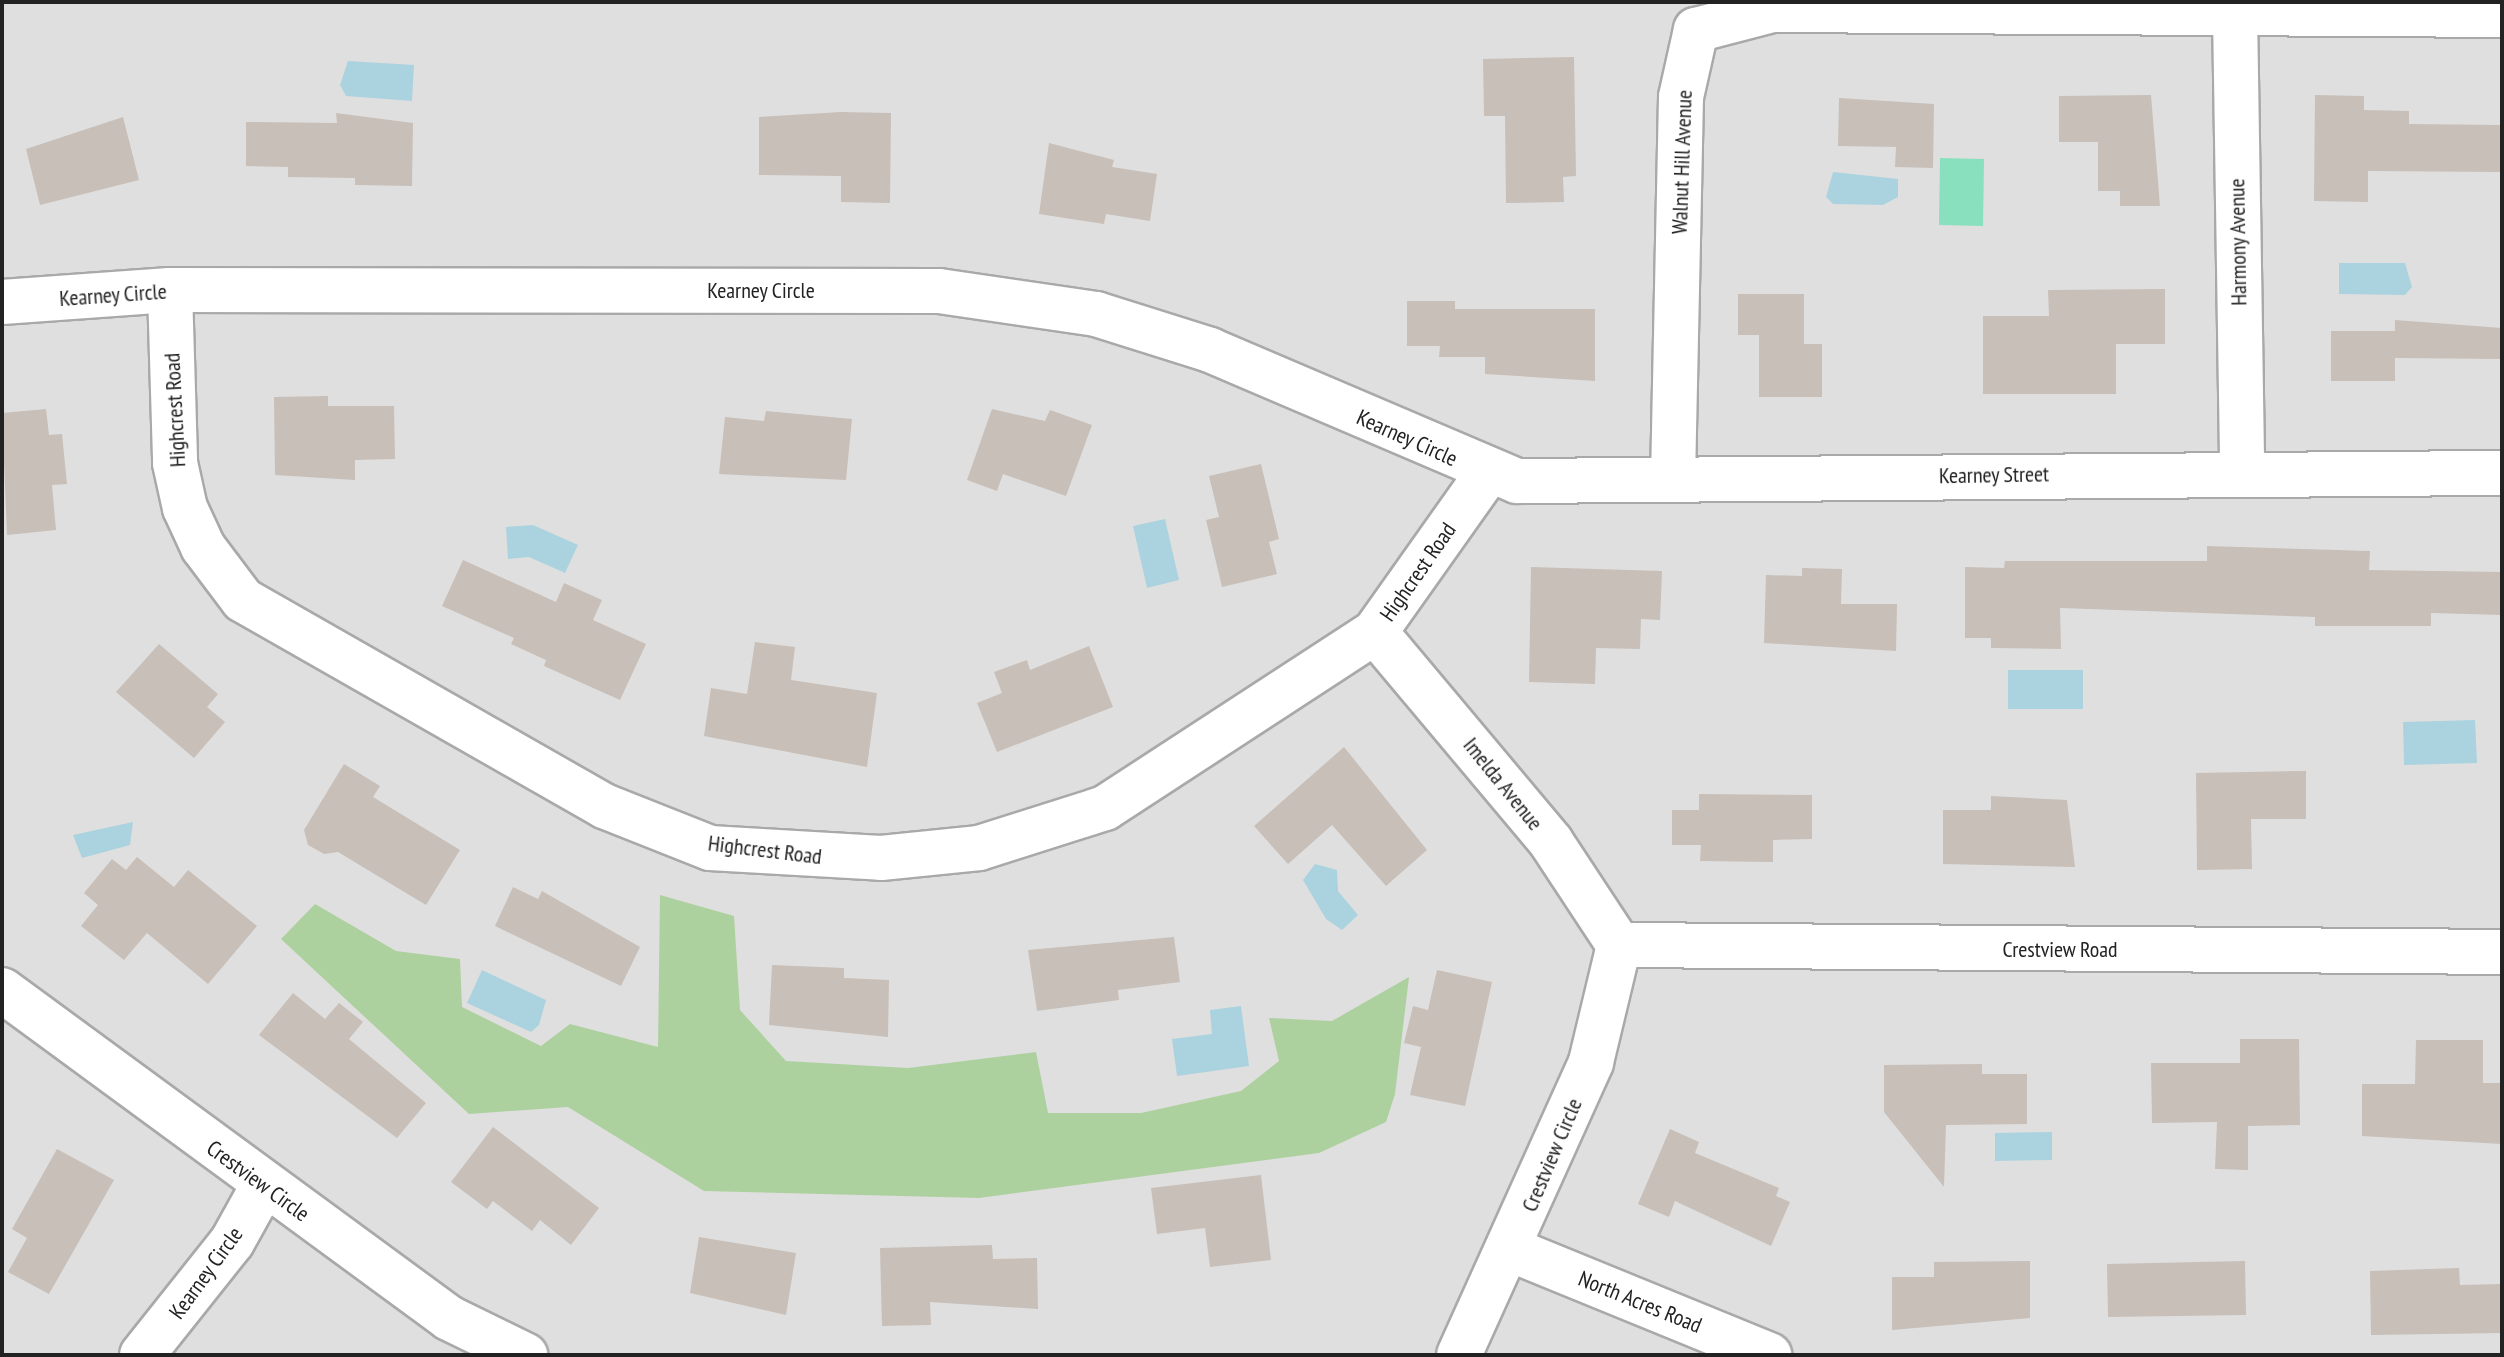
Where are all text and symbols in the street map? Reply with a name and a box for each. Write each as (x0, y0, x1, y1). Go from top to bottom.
street label: Walnut Hill Avenue (1666, 89, 1698, 235)
street label: Harmony Avenue (2224, 177, 2252, 307)
street label: Kearney Circle (58, 278, 168, 312)
street label: Kearney Circle (707, 278, 815, 304)
street label: Highcrest Road (159, 352, 191, 468)
street label: Kearney Circle (1352, 404, 1462, 472)
street label: Kearney Street (1938, 461, 2050, 489)
street label: Highcrest Road (1374, 518, 1462, 626)
street label: Imelda Avenue (1457, 732, 1549, 836)
street label: Highcrest Road (707, 830, 823, 870)
street label: Crestview Road (2002, 937, 2118, 963)
street label: Crestview Circle (1516, 1094, 1588, 1216)
street label: Crestview Circle (201, 1135, 315, 1227)
street label: Kearney Circle (164, 1222, 248, 1324)
street label: North Acres Road (1574, 1265, 1706, 1339)

